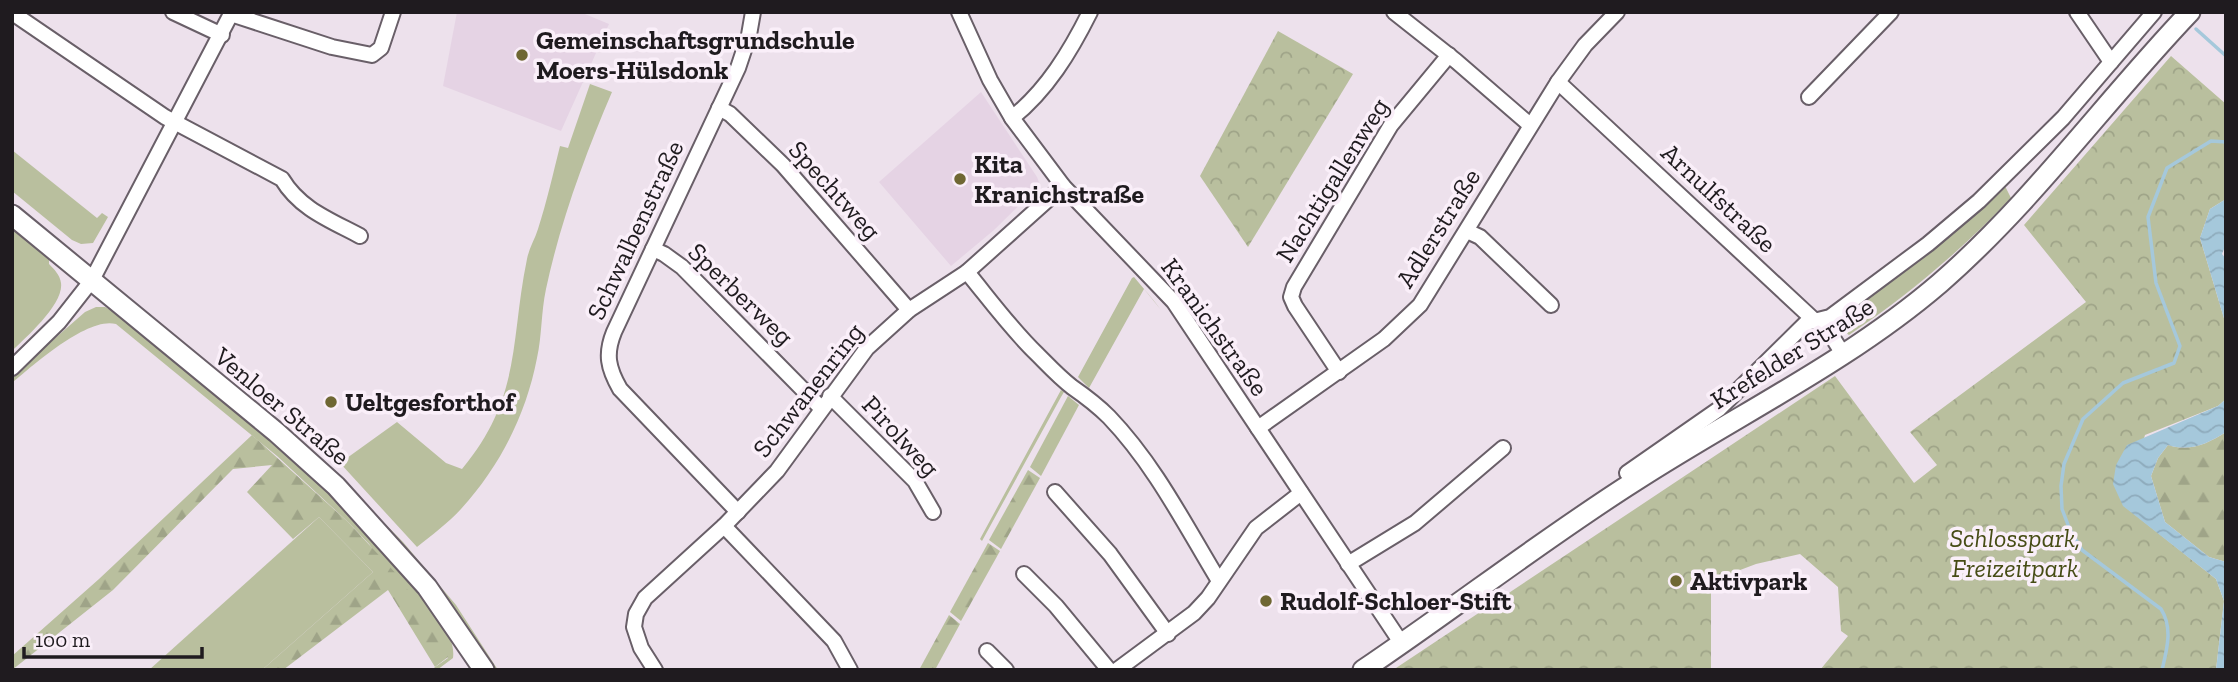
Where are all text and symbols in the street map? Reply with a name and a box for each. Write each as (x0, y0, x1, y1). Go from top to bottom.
place label: Gemeinschaftsgrundschule Moers-Hülsdonk (536, 24, 855, 86)
marker: Gemeinschaftsgrundschule Moers-Hülsdonk (514, 47, 530, 63)
street label: Nachtigallenweg (1269, 92, 1395, 268)
street label: Spechtweg (782, 134, 888, 246)
street label: Schwalbenstraße (580, 135, 690, 325)
street label: Arnulfstraße (1655, 136, 1783, 260)
place label: Kita Kranichstraße (974, 148, 1144, 210)
street label: Adlerstraße (1389, 162, 1487, 294)
marker: Kita Kranichstraße (952, 171, 968, 187)
street label: Sperberweg (682, 236, 800, 352)
street label: Kranichstraße (1154, 252, 1276, 402)
street label: Krefelder Straße (1705, 290, 1879, 416)
street label: Schwanenring (746, 316, 870, 464)
street label: Venloer Straße (207, 339, 356, 472)
place label: Ueltgesforthof (345, 386, 517, 418)
street label: Pirolweg (855, 389, 947, 483)
marker: Ueltgesforthof (323, 394, 339, 410)
park label: Schlosspark, Freizeitpark (1950, 522, 2080, 584)
place label: Aktivpark (1690, 565, 1808, 597)
marker: Aktivpark (1668, 573, 1684, 589)
place label: Rudolf-Schloer-Stift (1280, 585, 1512, 617)
marker: Rudolf-Schloer-Stift (1258, 593, 1274, 609)
scale bar (24, 616, 203, 660)
text: 100 m (35, 627, 90, 652)

